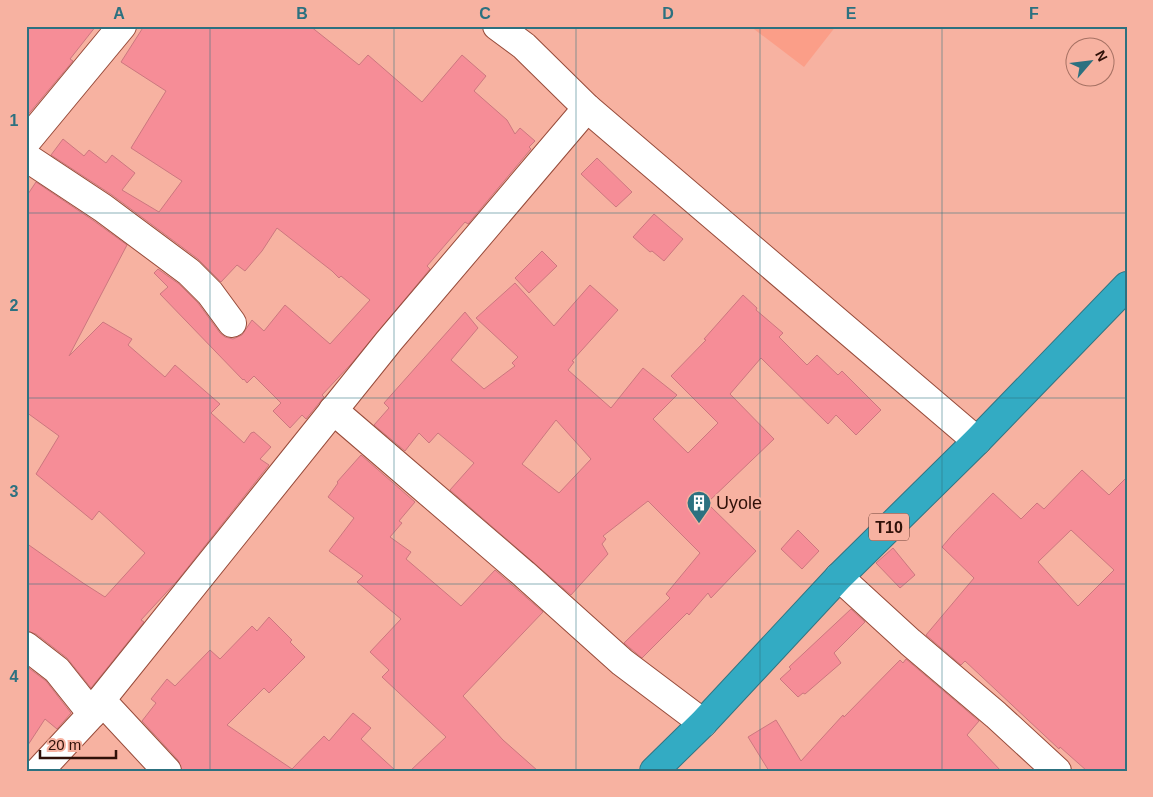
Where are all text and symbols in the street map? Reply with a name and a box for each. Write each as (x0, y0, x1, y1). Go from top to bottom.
text: A (113, 5, 125, 22)
text: B (296, 5, 308, 22)
text: C (479, 5, 491, 22)
text: D (662, 5, 674, 22)
text: E (846, 5, 857, 22)
text: F (1029, 5, 1039, 22)
north arrow (1066, 38, 1116, 88)
text: N (1092, 48, 1111, 64)
text: 1 (10, 112, 19, 129)
text: 2 (10, 297, 19, 314)
text: 3 (10, 483, 19, 500)
building icon: Uyole (686, 490, 712, 524)
place label: Uyole (716, 493, 762, 513)
road number: T10 (869, 514, 909, 540)
text: 4 (10, 668, 19, 685)
scale bar (40, 727, 116, 759)
text: 20 m (48, 736, 81, 753)

